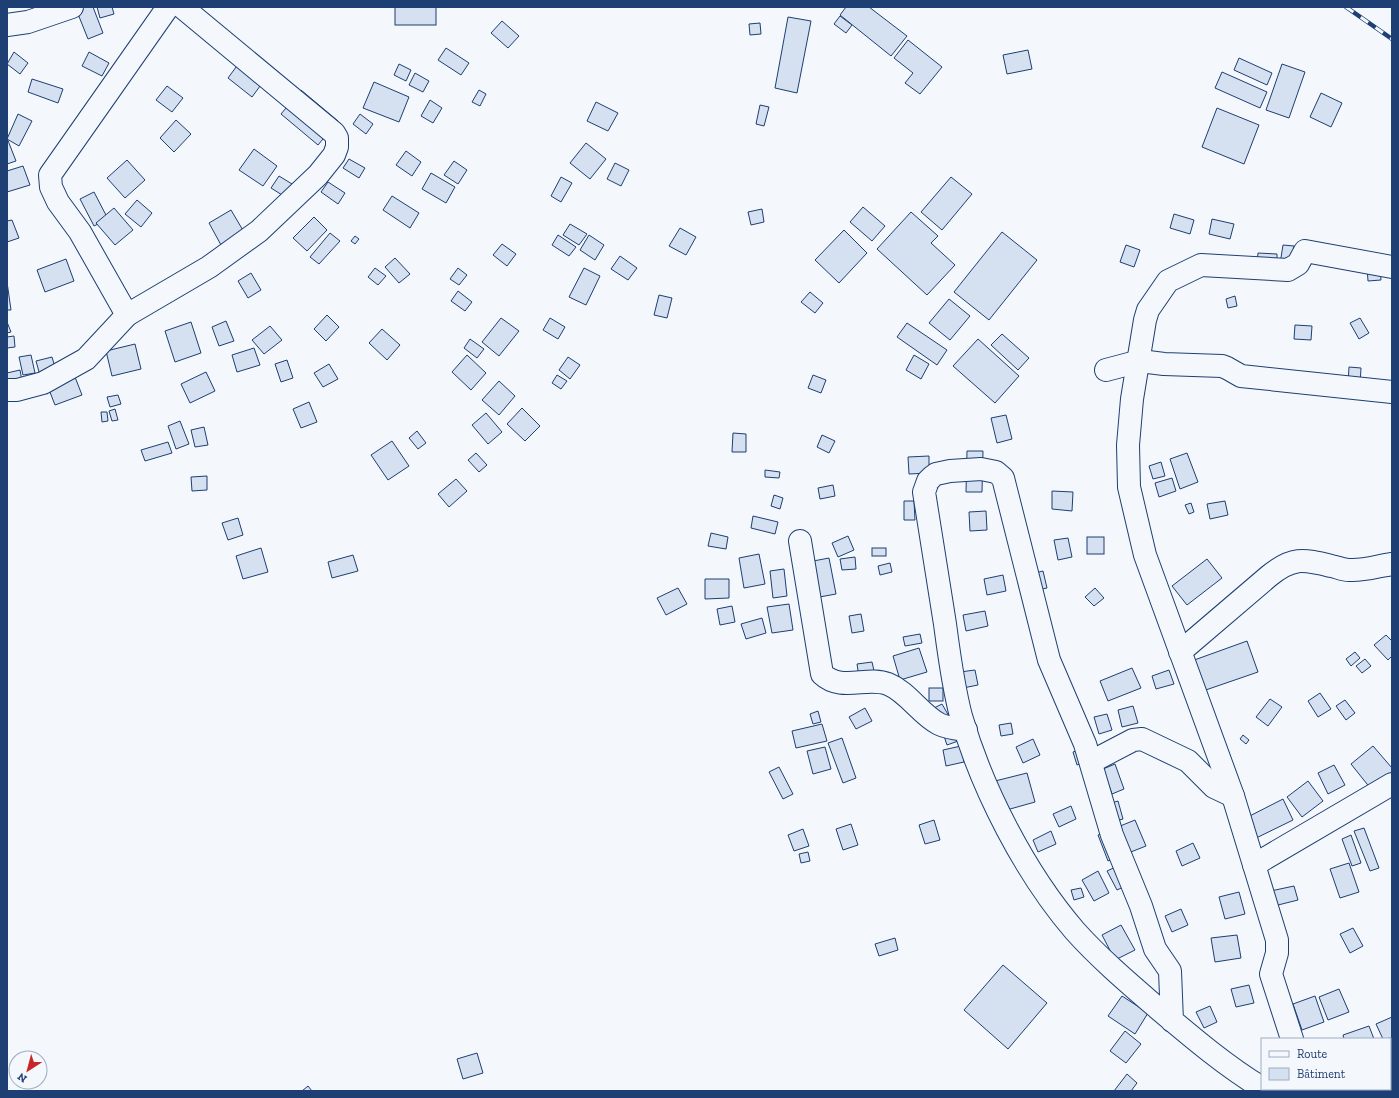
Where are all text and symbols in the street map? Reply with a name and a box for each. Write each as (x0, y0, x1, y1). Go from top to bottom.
legend (1261, 1038, 1391, 1090)
text: Route (1297, 1047, 1328, 1061)
north arrow (8, 1050, 48, 1090)
text: Bâtiment (1297, 1067, 1346, 1081)
text: N (15, 1070, 30, 1085)

